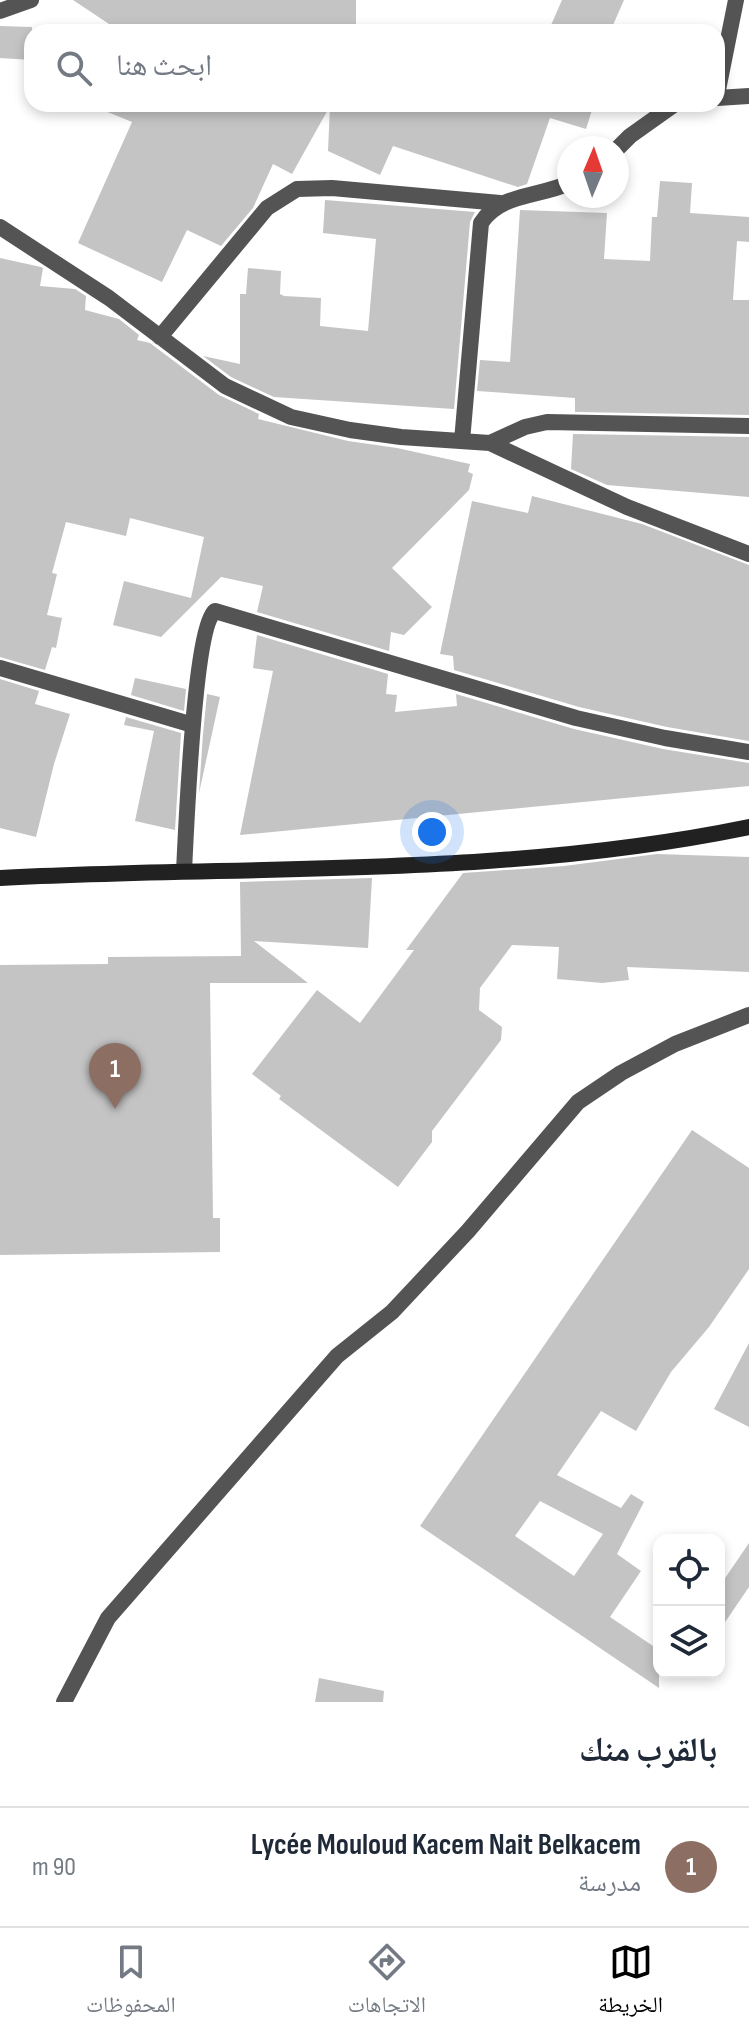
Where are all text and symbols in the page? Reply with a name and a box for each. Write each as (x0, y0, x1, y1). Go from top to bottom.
search box (24, 24, 725, 112)
icon: search (52, 46, 96, 90)
text: ابحث هنا (116, 48, 212, 84)
north arrow (557, 136, 629, 208)
your location (412, 812, 452, 852)
pin: 1 (89, 1043, 141, 1109)
map controls (653, 1534, 725, 1678)
button: locate (653, 1534, 725, 1606)
button: layers (653, 1606, 725, 1678)
text: بالقرب منك (579, 1730, 717, 1771)
text: Lycée Mouloud Kacem Nait Belkacem (251, 1827, 641, 1863)
text: 90 m (32, 1852, 76, 1883)
text: 1 (686, 1852, 696, 1883)
text: مدرسة (578, 1868, 641, 1899)
tab: المحفوظات (86, 1940, 176, 2026)
tab: الاتجاهات (348, 1940, 426, 2026)
tab: الخريطة (598, 1940, 663, 2026)

